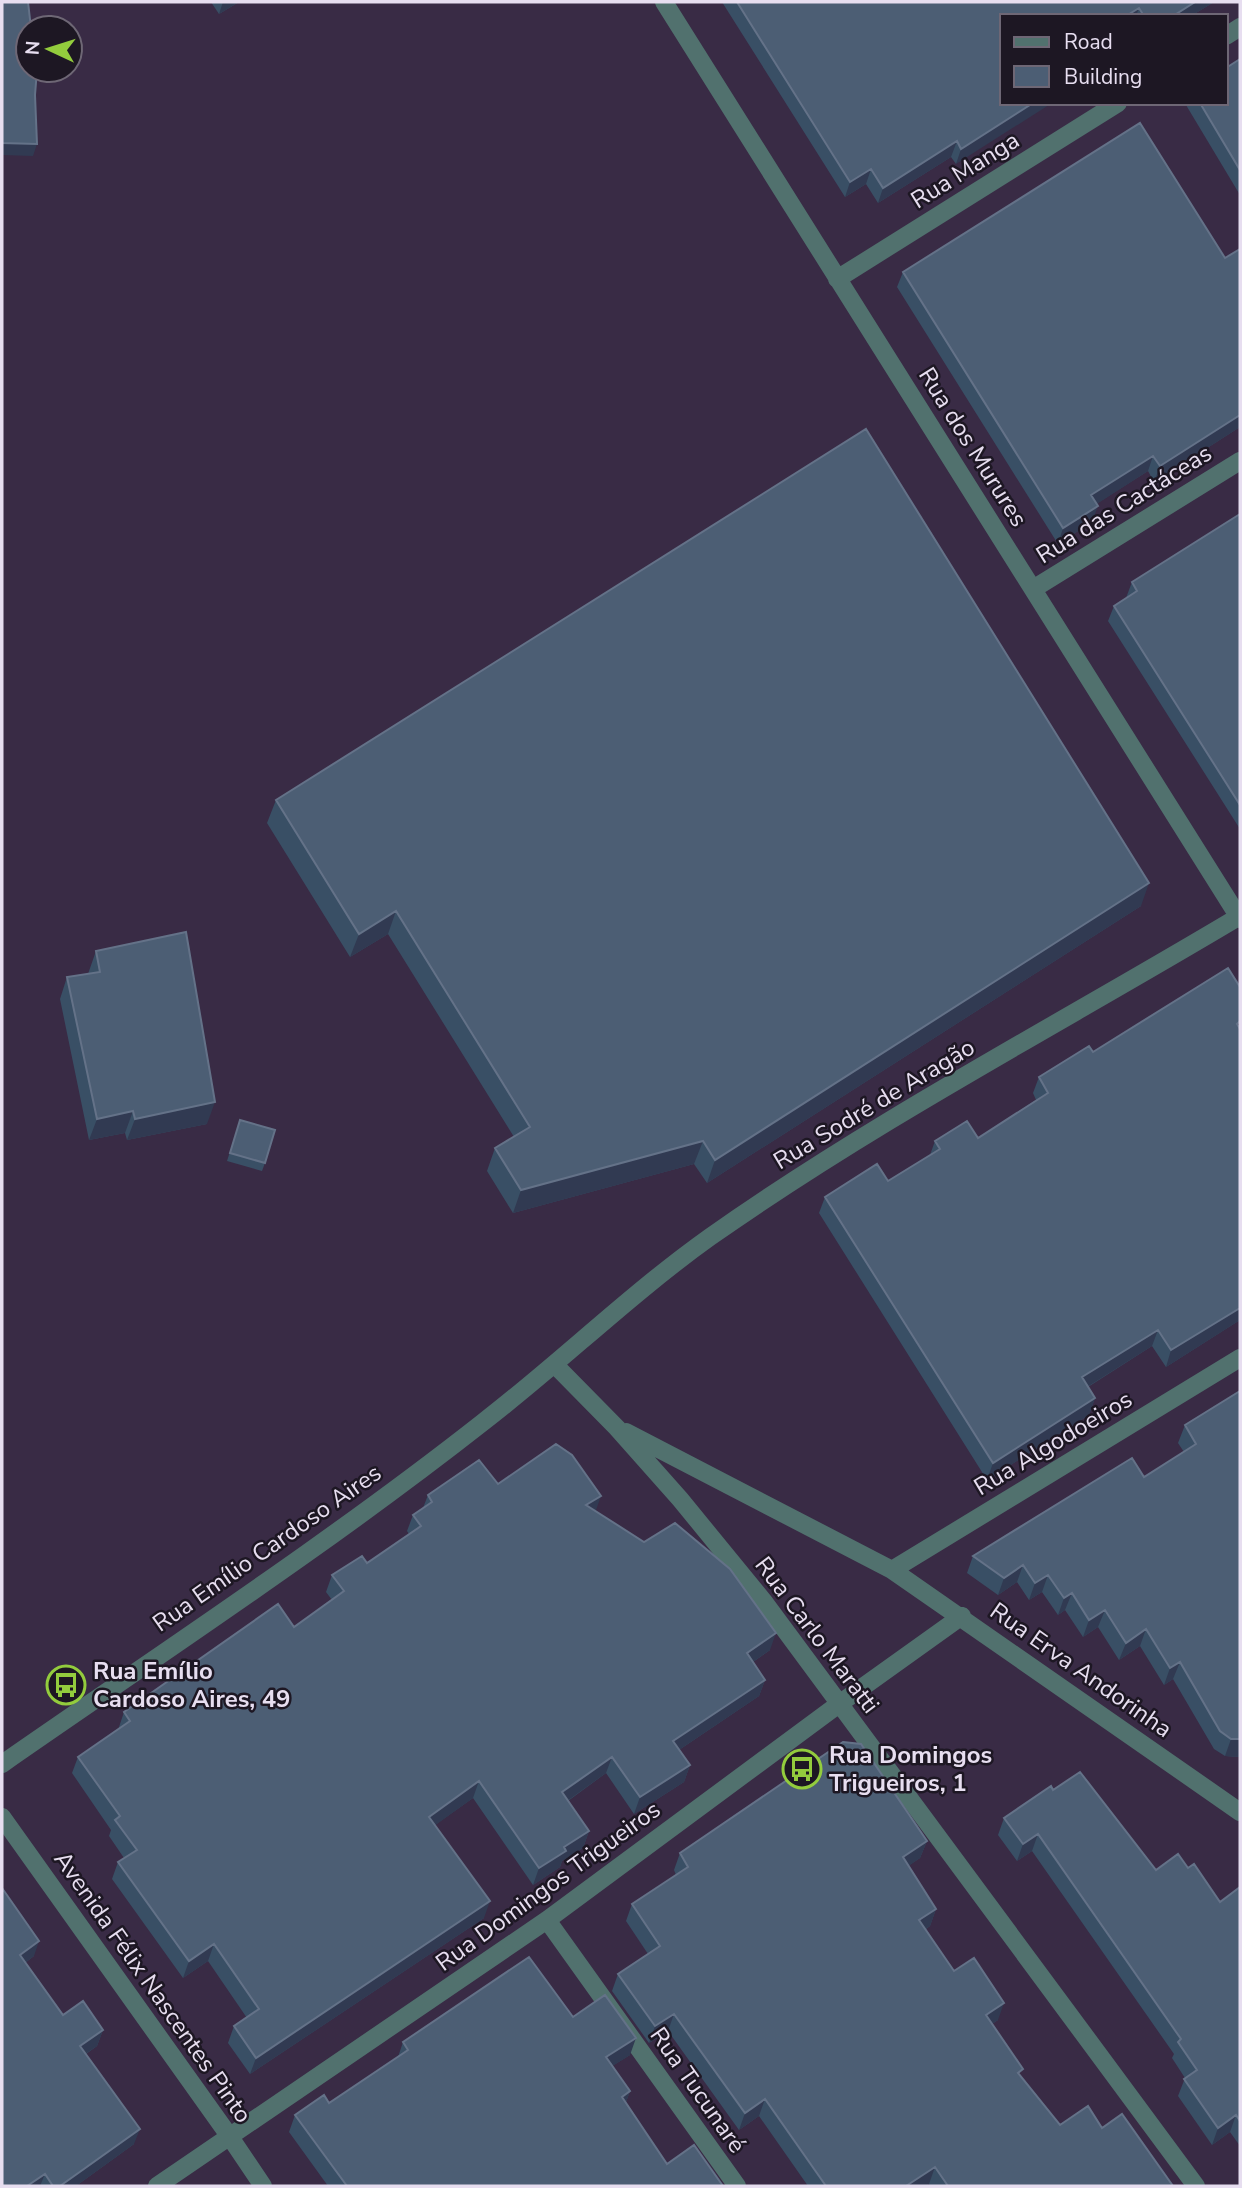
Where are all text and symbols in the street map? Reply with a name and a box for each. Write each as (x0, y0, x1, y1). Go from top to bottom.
north arrow (14, 14, 84, 84)
legend (1000, 14, 1228, 105)
text: Road (1064, 28, 1113, 56)
text: N (20, 40, 47, 56)
text: Building (1064, 63, 1142, 91)
street label: Rua Manga (905, 124, 1025, 216)
street label: Rua dos Murures (911, 361, 1035, 533)
street label: Rua das Cactáceas (1030, 437, 1218, 571)
street label: Rua Sodré de Aragão (767, 1031, 981, 1177)
street label: Rua Algodoeiros (968, 1383, 1138, 1503)
street label: Rua Emílio Cardoso Aires (146, 1457, 388, 1639)
street label: Rua Carlo Maratti (748, 1550, 886, 1720)
street label: Rua Erva Andorinha (984, 1595, 1178, 1745)
place label: Rua Emílio Cardoso Aires, 49 (93, 1655, 290, 1715)
bus stop icon: Rua Emílio Cardoso Aires, 49 (45, 1664, 87, 1706)
place label: Rua Domingos Trigueiros, 1 (829, 1739, 992, 1799)
bus stop icon: Rua Domingos Trigueiros, 1 (781, 1748, 823, 1790)
street label: Rua Domingos Trigueiros (429, 1794, 667, 1978)
street label: Avenida Félix Nascentes Pinto (47, 1845, 259, 2129)
street label: Rua Tucunaré (643, 2021, 753, 2159)

